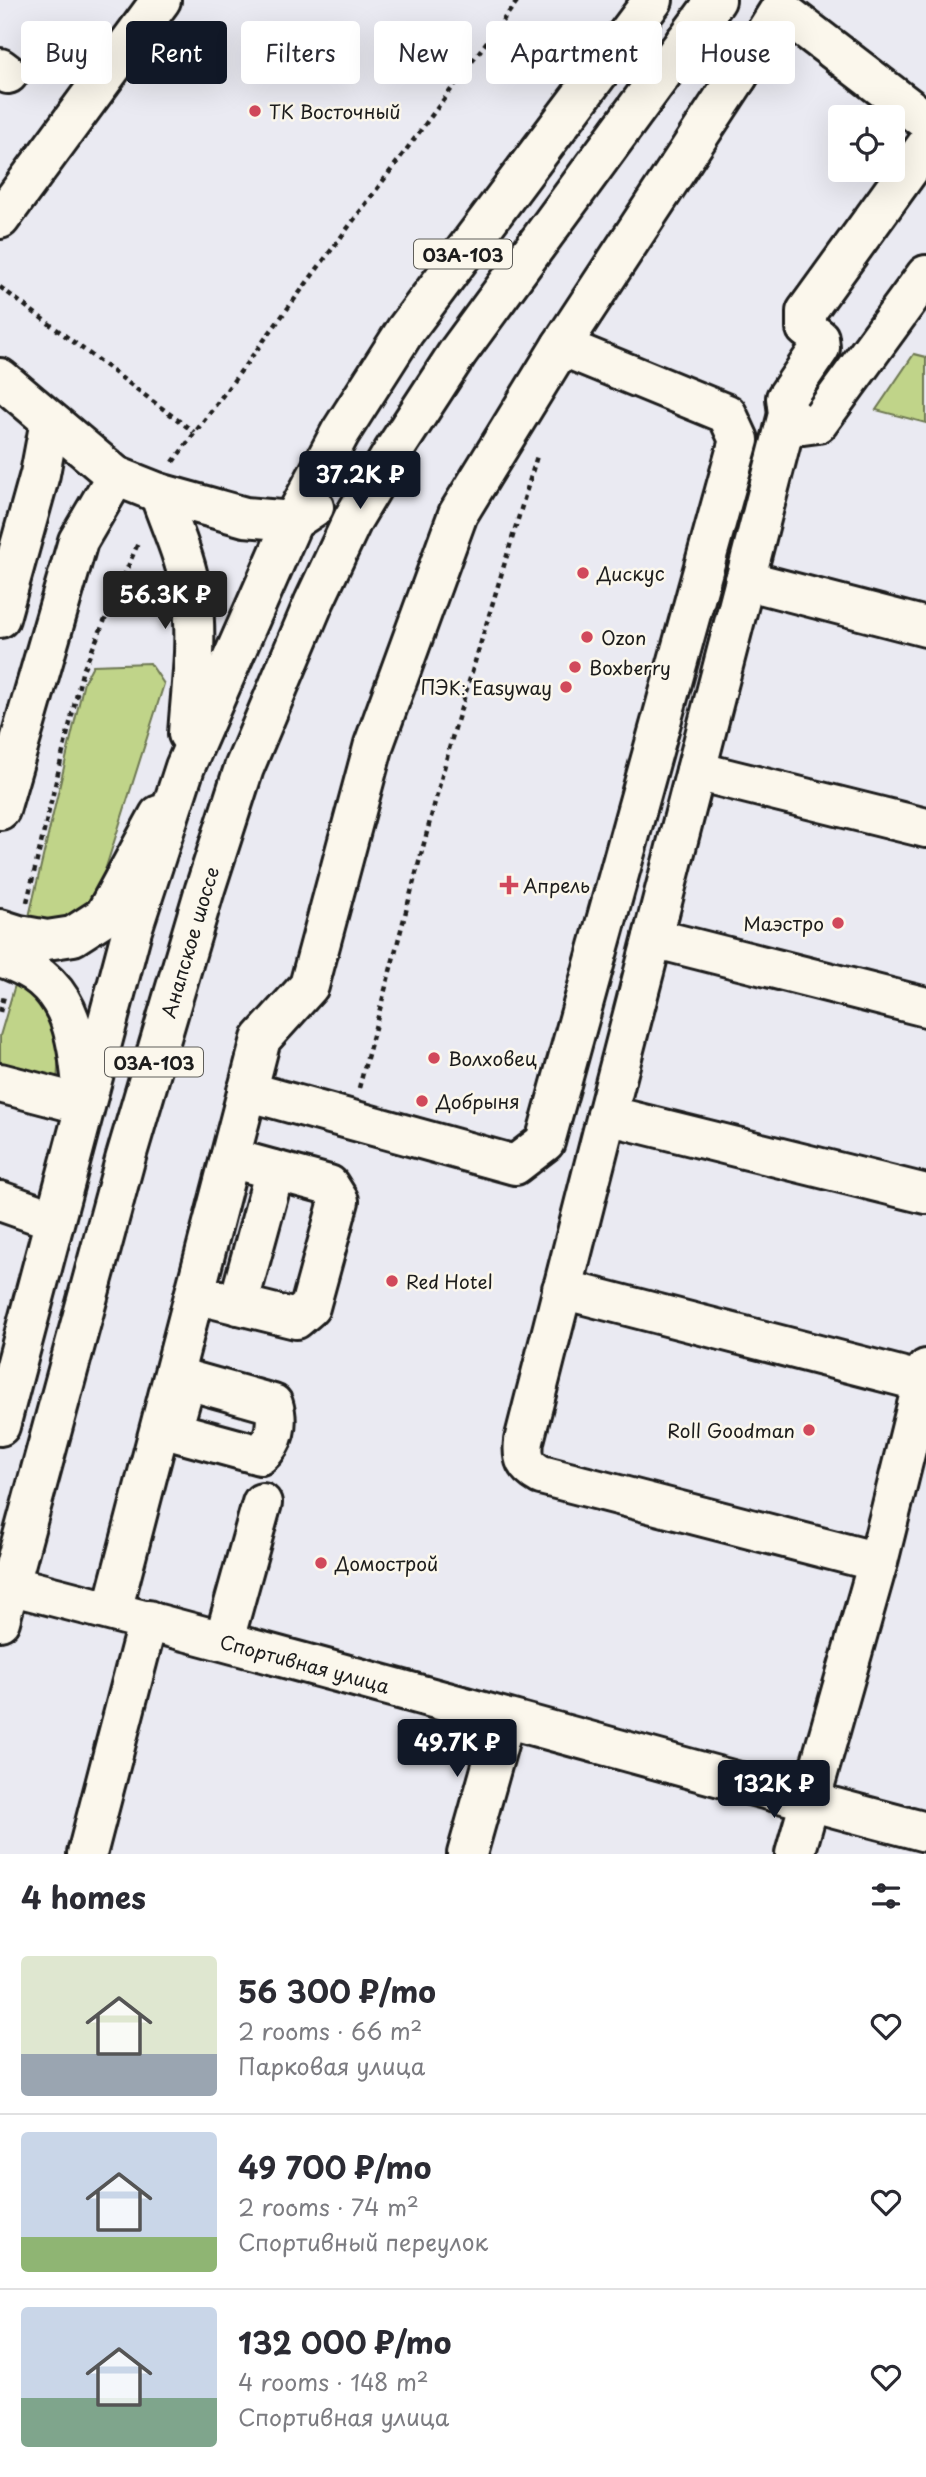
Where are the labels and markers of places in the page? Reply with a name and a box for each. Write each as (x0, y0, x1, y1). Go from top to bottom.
place label: ТК Восточный (269, 97, 401, 125)
marker: ТК Восточный (247, 103, 263, 119)
pin: 37.2K ₽ (295, 452, 425, 511)
place label: Дискус (596, 559, 665, 587)
marker: Дискус (575, 565, 591, 581)
pin: 56.3K ₽ (100, 572, 230, 631)
place label: Ozon (601, 623, 646, 651)
marker: Ozon (579, 629, 595, 645)
place label: Boxberry (589, 653, 671, 681)
marker: Boxberry (567, 659, 583, 675)
place label: ПЭК: Easyway (420, 673, 552, 701)
marker: ПЭК: Easyway (558, 679, 574, 695)
place label: Апрель (523, 871, 590, 899)
marker: Апрель (501, 877, 517, 893)
place label: Маэстро (743, 909, 824, 937)
marker: Маэстро (830, 915, 846, 931)
place label: Волховец (448, 1044, 537, 1072)
marker: Волховец (426, 1050, 442, 1066)
place label: Добрыня (435, 1087, 520, 1115)
marker: Добрыня (414, 1093, 430, 1109)
place label: Red Hotel (406, 1267, 493, 1295)
marker: Red Hotel (384, 1273, 400, 1289)
place label: Roll Goodman (667, 1416, 795, 1444)
marker: Roll Goodman (801, 1422, 817, 1438)
place label: Домострой (334, 1549, 438, 1577)
marker: Домострой (313, 1555, 329, 1571)
pin: 49.7K ₽ (392, 1720, 522, 1779)
pin: 132K ₽ (717, 1760, 831, 1820)

